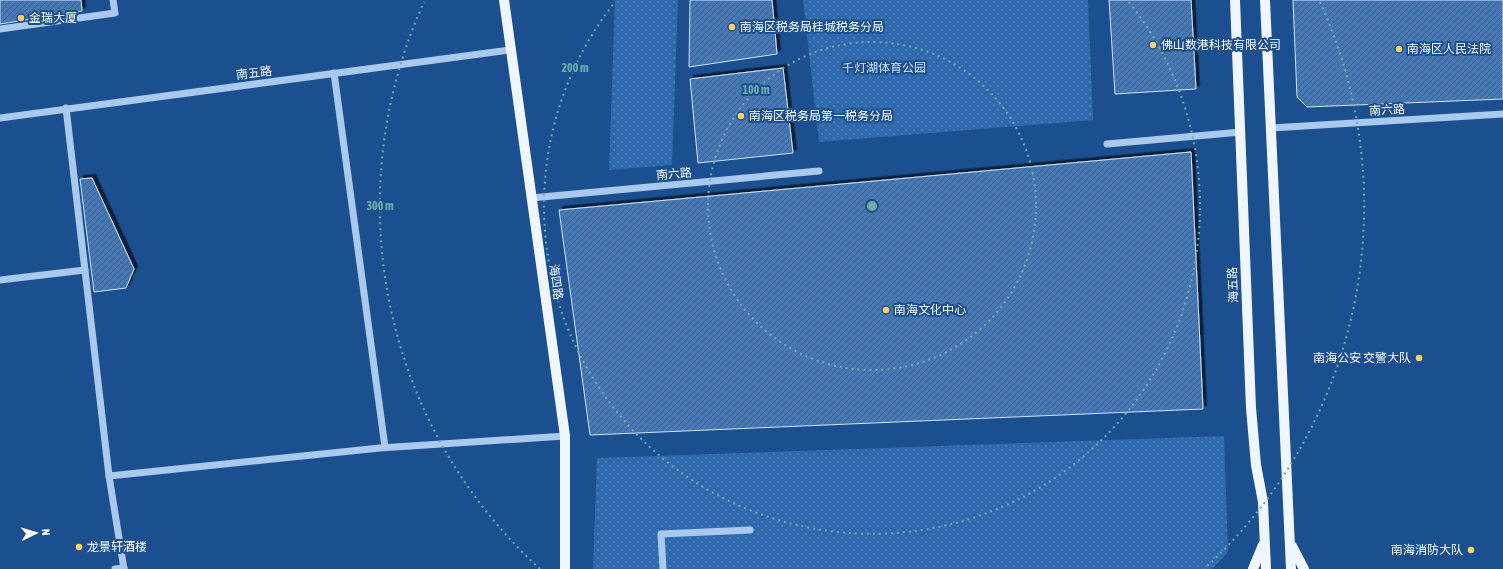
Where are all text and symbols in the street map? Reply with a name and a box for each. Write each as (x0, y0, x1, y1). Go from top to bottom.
place label: 金瑞大厦 (29, 11, 77, 25)
marker: 金瑞大厦 (16, 13, 26, 23)
place label: 南海区税务局桂城税务分局 (740, 20, 884, 34)
marker: 南海区税务局桂城税务分局 (727, 22, 737, 32)
place label: 佛山数港科技有限公司 (1161, 38, 1281, 52)
marker: 佛山数港科技有限公司 (1148, 40, 1158, 50)
place label: 南海区人民法院 (1407, 42, 1491, 56)
marker: 南海区人民法院 (1394, 44, 1404, 54)
text: 200 m (561, 61, 589, 75)
park label: 千灯湖体育公园 (842, 61, 926, 75)
street label: 南五路 (235, 64, 273, 82)
text: 100 m (742, 83, 770, 97)
street label: 南六路 (1369, 102, 1405, 118)
place label: 南海区税务局第一税务分局 (749, 109, 893, 123)
marker: 南海区税务局第一税务分局 (736, 111, 746, 121)
street label: 南六路 (655, 165, 693, 183)
text: 300 m (366, 199, 394, 213)
centre of rings (865, 199, 879, 213)
street label: 海四路 (547, 263, 565, 301)
street label: 海五路 (1225, 267, 1241, 303)
place label: 南海文化中心 (894, 303, 966, 317)
marker: 南海文化中心 (881, 305, 891, 315)
place label: 南海公安 交警大队 (1313, 351, 1411, 365)
marker: 南海公安 交警大队 (1414, 353, 1424, 363)
north arrow (16, 513, 56, 553)
text: N (40, 528, 52, 536)
place label: 龙景轩酒楼 (87, 540, 147, 554)
marker: 龙景轩酒楼 (74, 542, 84, 552)
place label: 南海消防大队 (1391, 543, 1463, 557)
marker: 南海消防大队 (1466, 545, 1476, 555)

